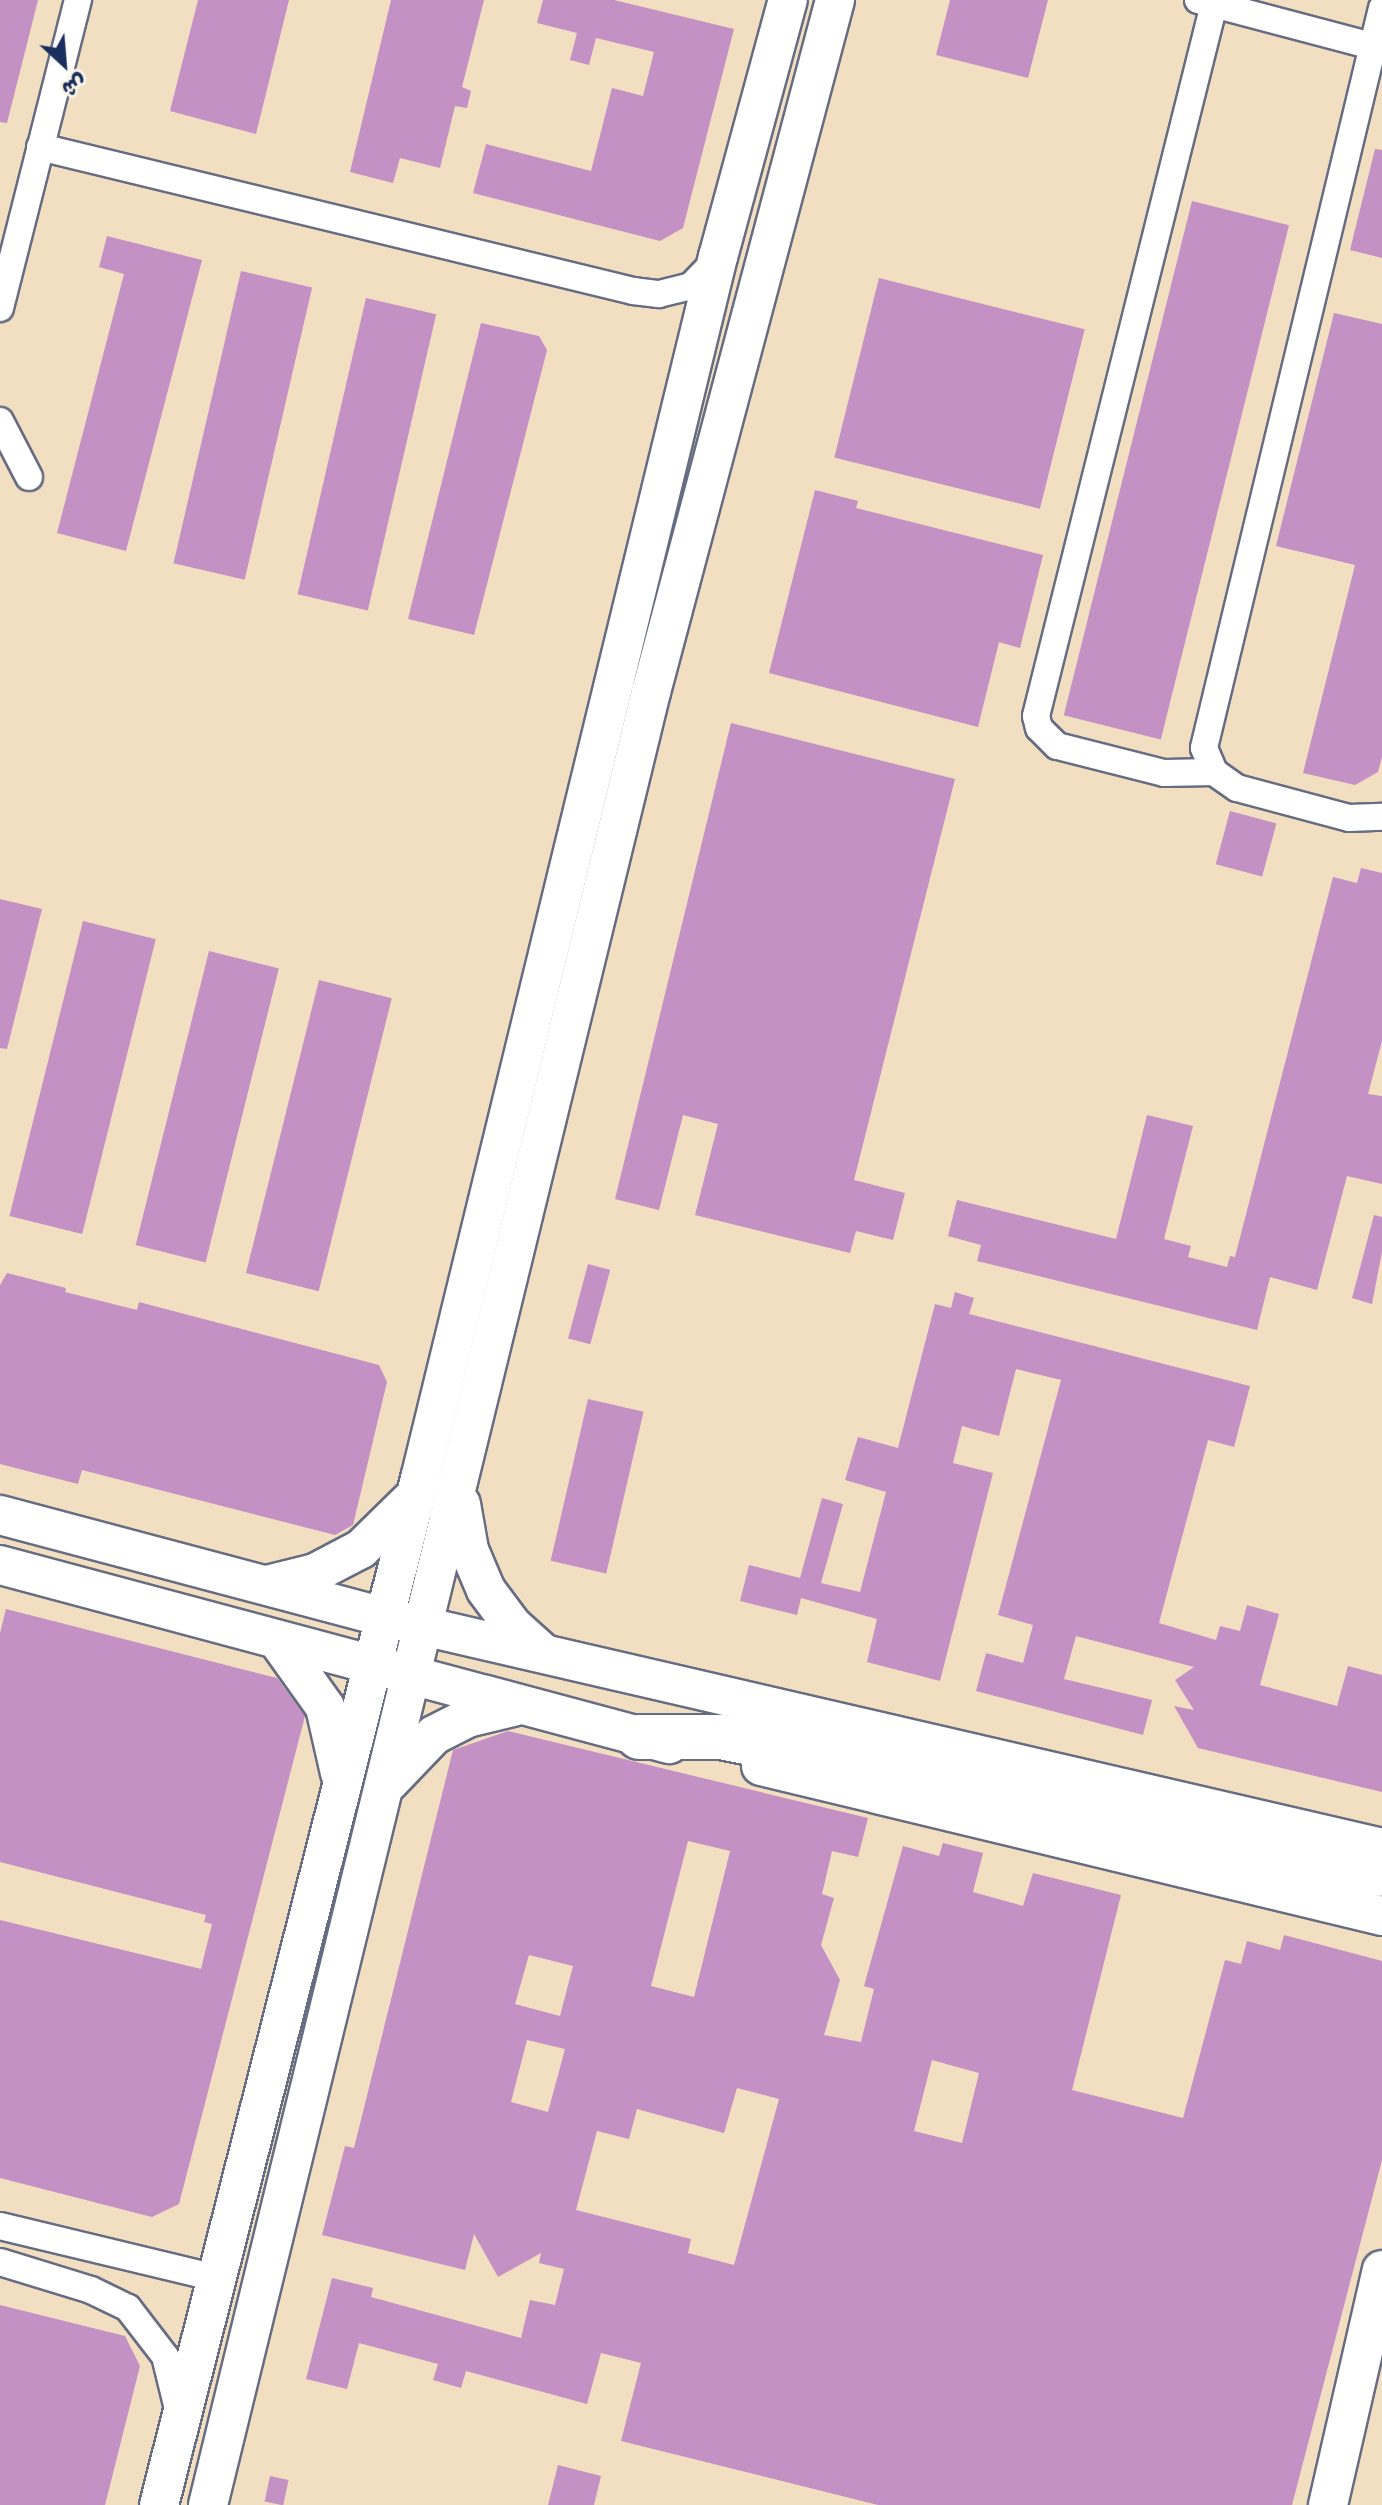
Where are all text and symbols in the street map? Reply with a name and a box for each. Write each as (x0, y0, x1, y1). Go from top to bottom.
north arrow (24, 24, 104, 104)
text: ش (58, 69, 92, 103)

